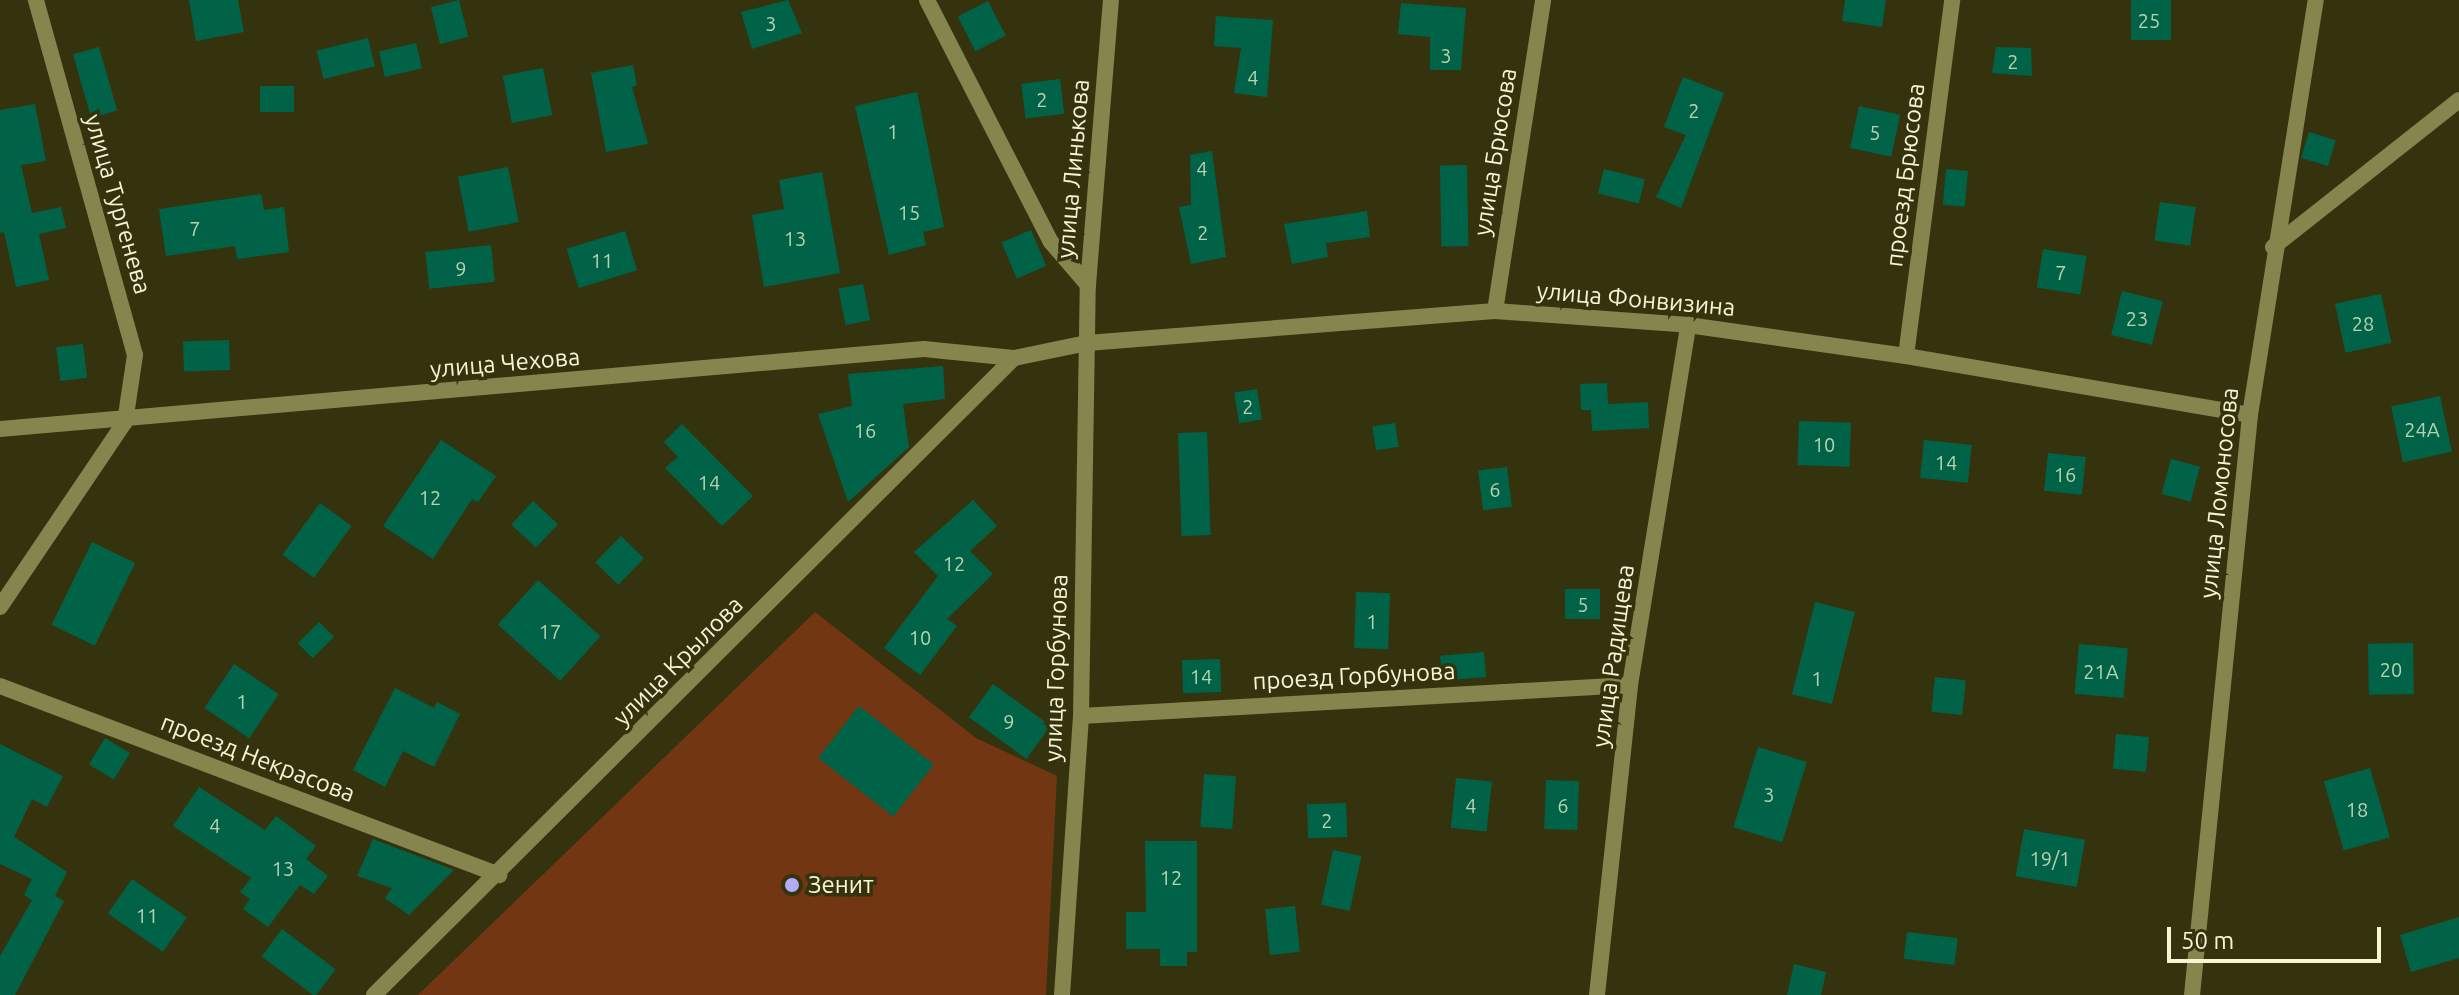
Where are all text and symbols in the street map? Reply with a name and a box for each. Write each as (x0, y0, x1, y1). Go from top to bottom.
house number: 25 (2138, 8, 2160, 32)
house number: 3 (765, 11, 777, 35)
house number: 3 (1440, 43, 1452, 67)
house number: 2 (2007, 49, 2019, 73)
house number: 4 (1247, 65, 1259, 89)
street label: улица Брюсова (1468, 66, 1522, 238)
street label: улица Линькова (1051, 78, 1095, 260)
street label: проезд Брюсова (1879, 82, 1931, 268)
house number: 2 (1036, 87, 1048, 111)
house number: 2 (1688, 98, 1700, 122)
street label: улица Тургенева (79, 111, 157, 297)
house number: 1 (887, 119, 899, 143)
house number: 5 (1869, 120, 1881, 144)
house number: 4 (1196, 156, 1208, 180)
house number: 15 (898, 200, 920, 224)
house number: 7 (189, 216, 201, 240)
house number: 2 (1197, 220, 1209, 244)
house number: 13 (784, 226, 806, 250)
house number: 11 (591, 248, 613, 272)
house number: 9 (455, 256, 467, 280)
house number: 7 (2055, 260, 2067, 284)
street label: улица Фонвизина (1535, 276, 1737, 322)
house number: 23 (2126, 306, 2148, 330)
house number: 28 (2352, 311, 2374, 335)
street label: улица Чехова (429, 342, 581, 384)
street label: улица Ломоносова (2194, 386, 2244, 600)
house number: 2 (1242, 394, 1254, 418)
house number: 24А (2404, 417, 2440, 441)
house number: 16 (854, 418, 876, 442)
house number: 10 (1813, 432, 1835, 456)
house number: 14 (1935, 450, 1957, 474)
house number: 16 (2054, 462, 2076, 486)
house number: 14 (698, 470, 720, 494)
house number: 6 (1489, 477, 1501, 501)
house number: 12 (419, 485, 441, 509)
house number: 12 (943, 551, 965, 575)
street label: улица Радищева (1586, 563, 1640, 749)
street label: улица Горбунова (1038, 574, 1074, 762)
street label: улица Крылова (607, 590, 749, 732)
house number: 5 (1577, 592, 1589, 616)
house number: 1 (1366, 609, 1378, 633)
house number: 17 (539, 619, 561, 643)
house number: 10 (909, 625, 931, 649)
street label: проезд Горбунова (1252, 656, 1456, 696)
house number: 20 (2380, 657, 2402, 681)
house number: 21А (2083, 659, 2119, 683)
house number: 14 (1190, 664, 1212, 688)
house number: 1 (1811, 666, 1823, 690)
house number: 1 (236, 689, 248, 713)
street label: проезд Некрасова (157, 708, 359, 808)
house number: 9 (1003, 709, 1015, 733)
house number: 3 (1763, 782, 1775, 806)
house number: 4 (1465, 793, 1477, 817)
house number: 6 (1557, 793, 1569, 817)
house number: 18 (2346, 797, 2368, 821)
house number: 2 (1321, 808, 1333, 832)
house number: 4 (209, 813, 221, 837)
house number: 19/1 (2029, 846, 2071, 870)
house number: 13 (272, 856, 294, 880)
house number: 12 (1160, 865, 1182, 889)
place label: Зенит (808, 871, 874, 899)
marker: Зенит (783, 876, 801, 894)
house number: 11 (136, 903, 158, 927)
scale bar (2171, 911, 2385, 961)
text: 50 m (2181, 927, 2234, 954)

